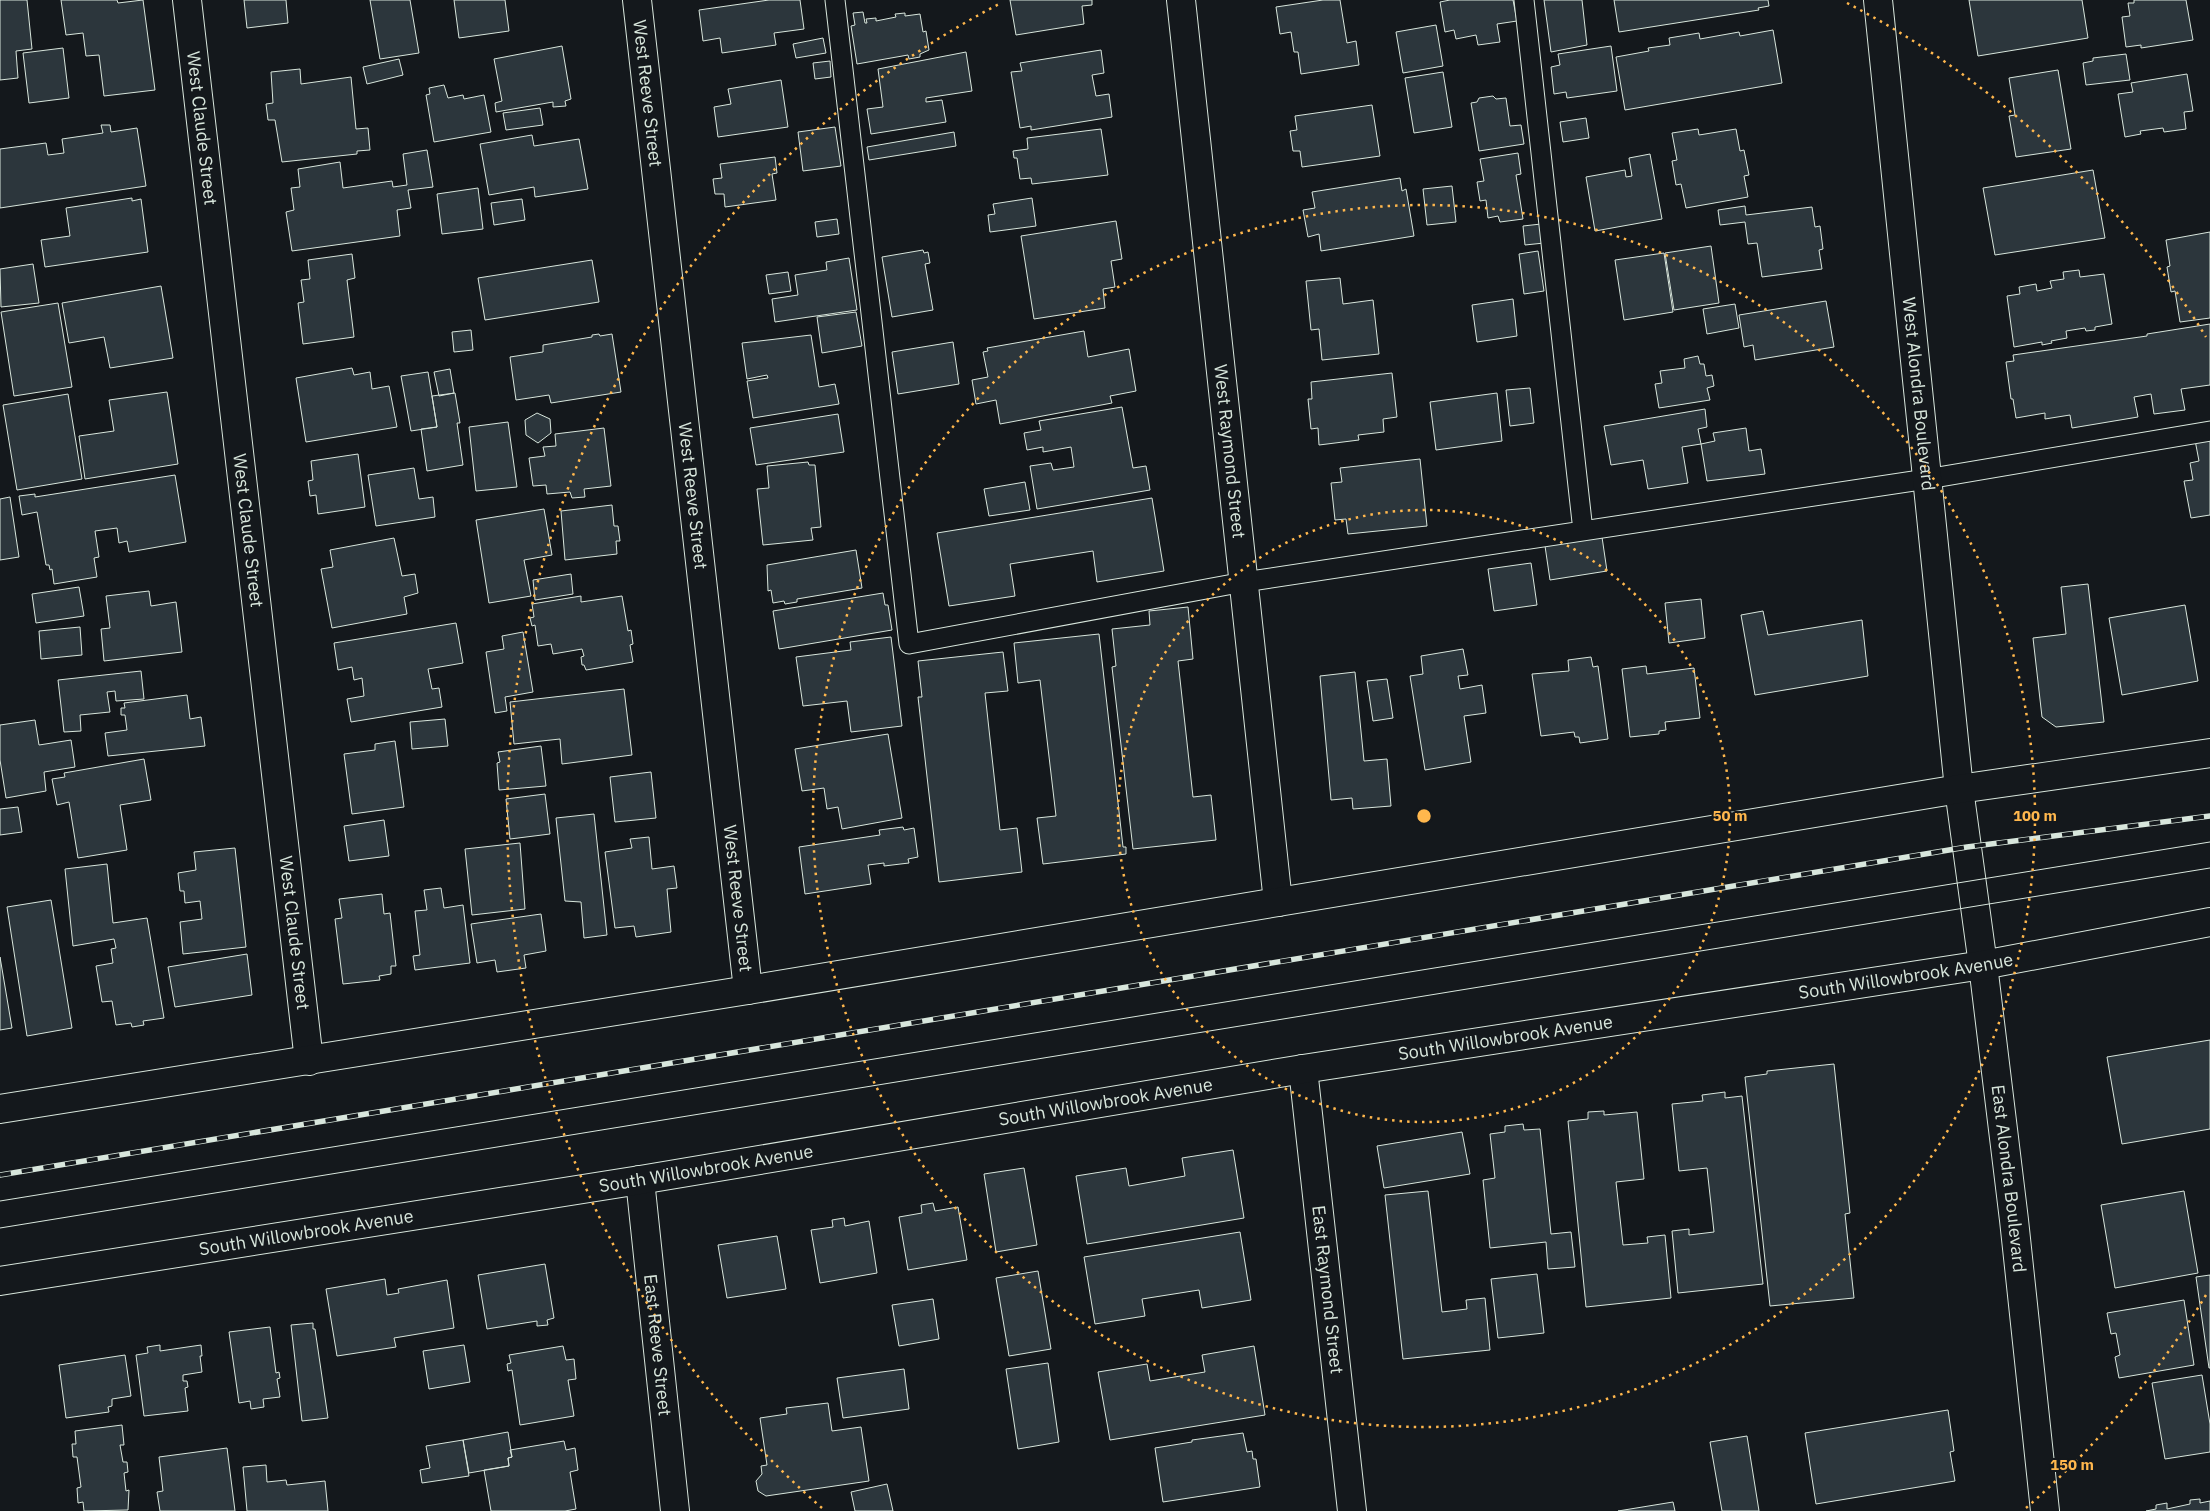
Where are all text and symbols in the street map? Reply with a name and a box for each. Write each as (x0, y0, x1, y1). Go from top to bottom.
street label: West Reeve Street (628, 18, 668, 168)
street label: West Claude Street (182, 50, 223, 206)
street label: West Alondra Boulevard (1898, 296, 1940, 492)
street label: West Raymond Street (1209, 363, 1251, 540)
street label: West Reeve Street (673, 421, 713, 571)
street label: West Claude Street (228, 452, 269, 609)
text: 50 m (1713, 806, 1747, 825)
text: 100 m (2013, 806, 2057, 825)
centre of rings (1415, 807, 1433, 825)
street label: West Reeve Street (719, 823, 758, 973)
street label: West Claude Street (274, 855, 315, 1011)
street label: South Willowbrook Avenue (1797, 948, 2015, 1004)
street label: South Willowbrook Avenue (1397, 1010, 1614, 1065)
street label: South Willowbrook Avenue (997, 1072, 1214, 1131)
street label: East Alondra Boulevard (1987, 1083, 2032, 1274)
street label: South Willowbrook Avenue (597, 1139, 815, 1197)
street label: South Willowbrook Avenue (197, 1204, 415, 1260)
street label: East Raymond Street (1307, 1204, 1349, 1375)
street label: East Reeve Street (639, 1273, 677, 1417)
text: 150 m (2050, 1455, 2094, 1474)

